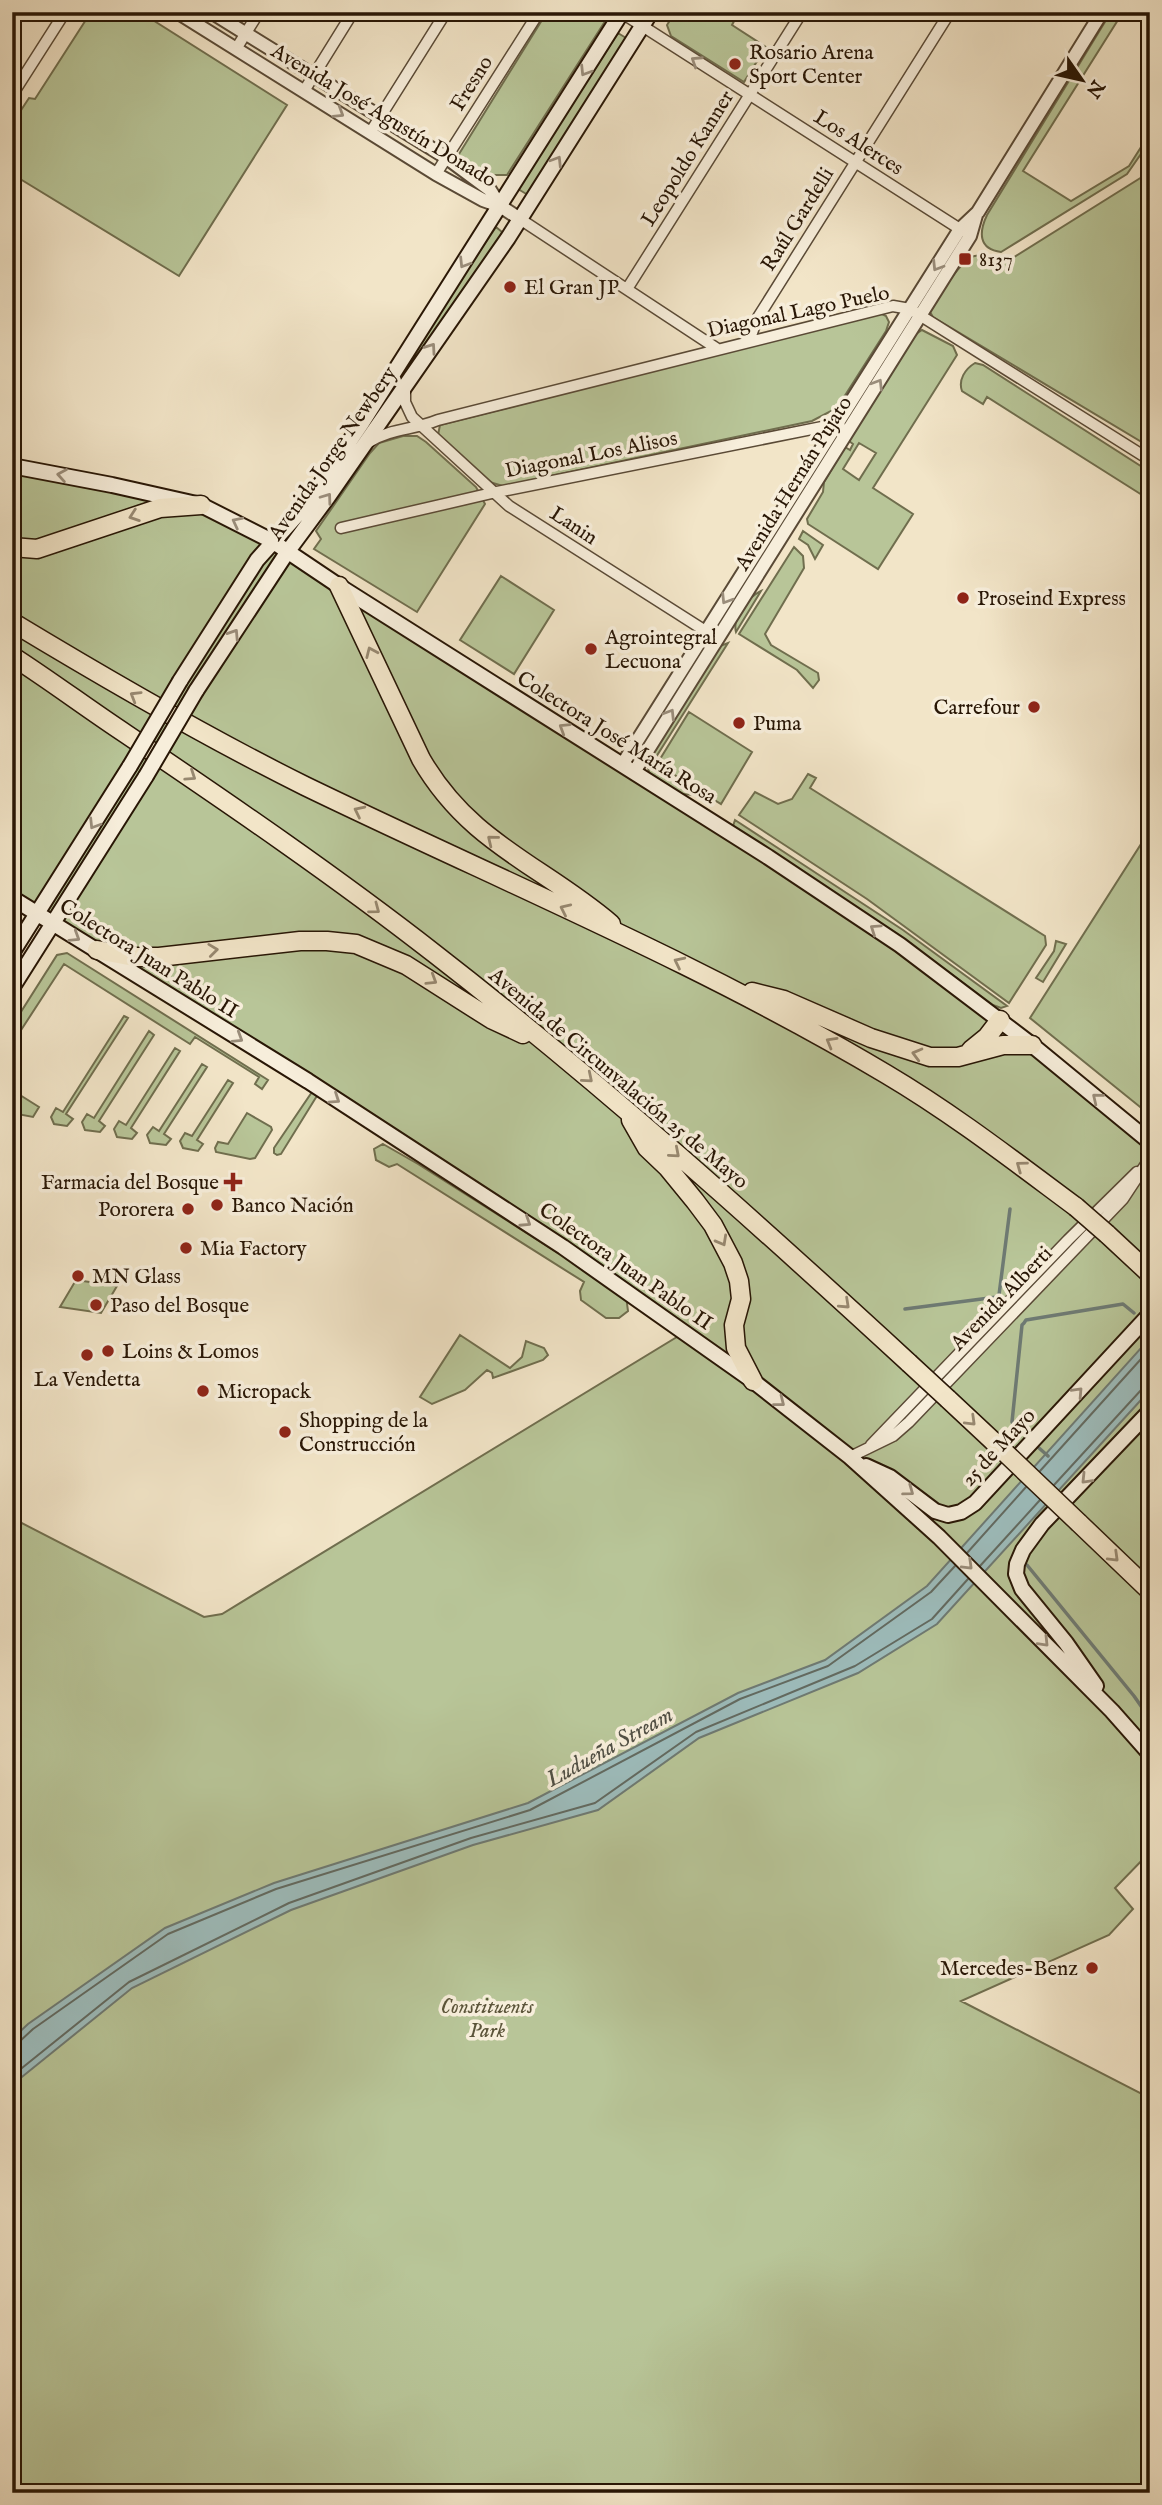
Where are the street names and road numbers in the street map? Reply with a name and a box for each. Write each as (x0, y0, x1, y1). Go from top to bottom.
street label: Avenida José Agustín Donado (265, 38, 501, 194)
street label: Fresno (445, 51, 500, 117)
street label: Leopoldo Kanner (636, 85, 741, 232)
street label: Los Alerces (808, 104, 908, 182)
street label: Raúl Gardelli (756, 163, 841, 277)
street label: Diagonal Lago Puelo (705, 280, 892, 345)
street label: Avenida Jorge Newbery (262, 361, 404, 547)
street label: Avenida Hernán Pujato (729, 391, 859, 577)
street label: Diagonal Los Alisos (503, 426, 680, 485)
street label: Lanin (544, 501, 602, 552)
street label: Colectora José María Rosa (511, 666, 722, 811)
street label: Colectora Juan Pablo II (54, 893, 243, 1025)
street label: Avenida de Circunvalación 25 de Mayo (482, 962, 753, 1196)
street label: Colectora Juan Pablo II (533, 1197, 717, 1337)
street label: Avenida Alberti (945, 1241, 1059, 1358)
street label: 25 de Mayo (956, 1403, 1042, 1493)

